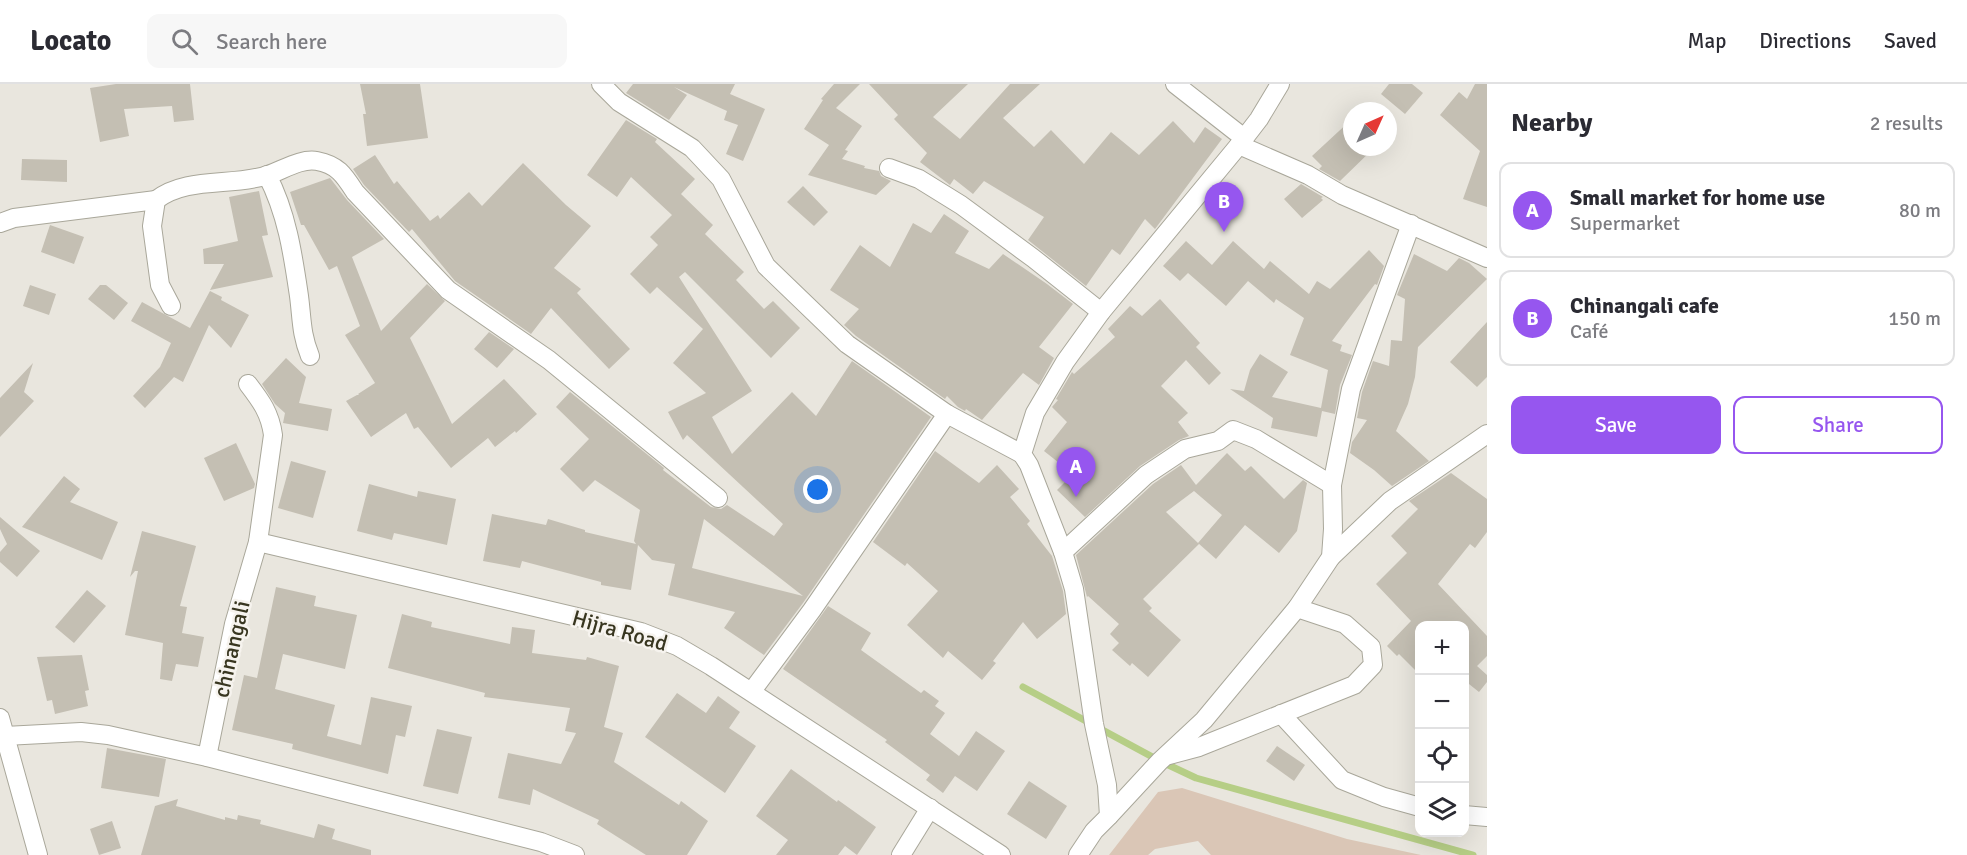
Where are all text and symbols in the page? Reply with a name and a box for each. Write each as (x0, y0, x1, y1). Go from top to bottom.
search box (147, 14, 567, 68)
text: Locato (30, 24, 111, 58)
icon: search (168, 25, 201, 58)
text: Search here (216, 28, 327, 55)
text: Map (1688, 28, 1726, 54)
text: Directions (1759, 28, 1851, 54)
text: Saved (1884, 28, 1937, 54)
north arrow (1343, 102, 1397, 156)
text: Nearby (1511, 107, 1592, 139)
text: 2 results (1870, 111, 1943, 136)
pin: B (1204, 182, 1244, 232)
text: Small market for home use (1570, 184, 1825, 211)
text: A (1526, 198, 1539, 223)
text: 80 m (1899, 198, 1941, 223)
text: Supermarket (1570, 211, 1680, 236)
text: Chinangali cafe (1570, 292, 1719, 319)
text: B (1526, 306, 1539, 331)
text: 150 m (1888, 306, 1941, 331)
text: Café (1570, 319, 1609, 344)
button: Save (1511, 396, 1721, 454)
button: Share (1733, 396, 1943, 454)
pin: A (1056, 448, 1096, 497)
your location (803, 475, 832, 504)
street label: chinangali (207, 598, 256, 700)
street label: Hijra Road (569, 604, 671, 657)
map controls (1415, 621, 1469, 837)
button: + (1415, 621, 1469, 675)
button: − (1415, 675, 1469, 729)
button: locate (1415, 729, 1469, 783)
button: layers (1415, 783, 1469, 837)

